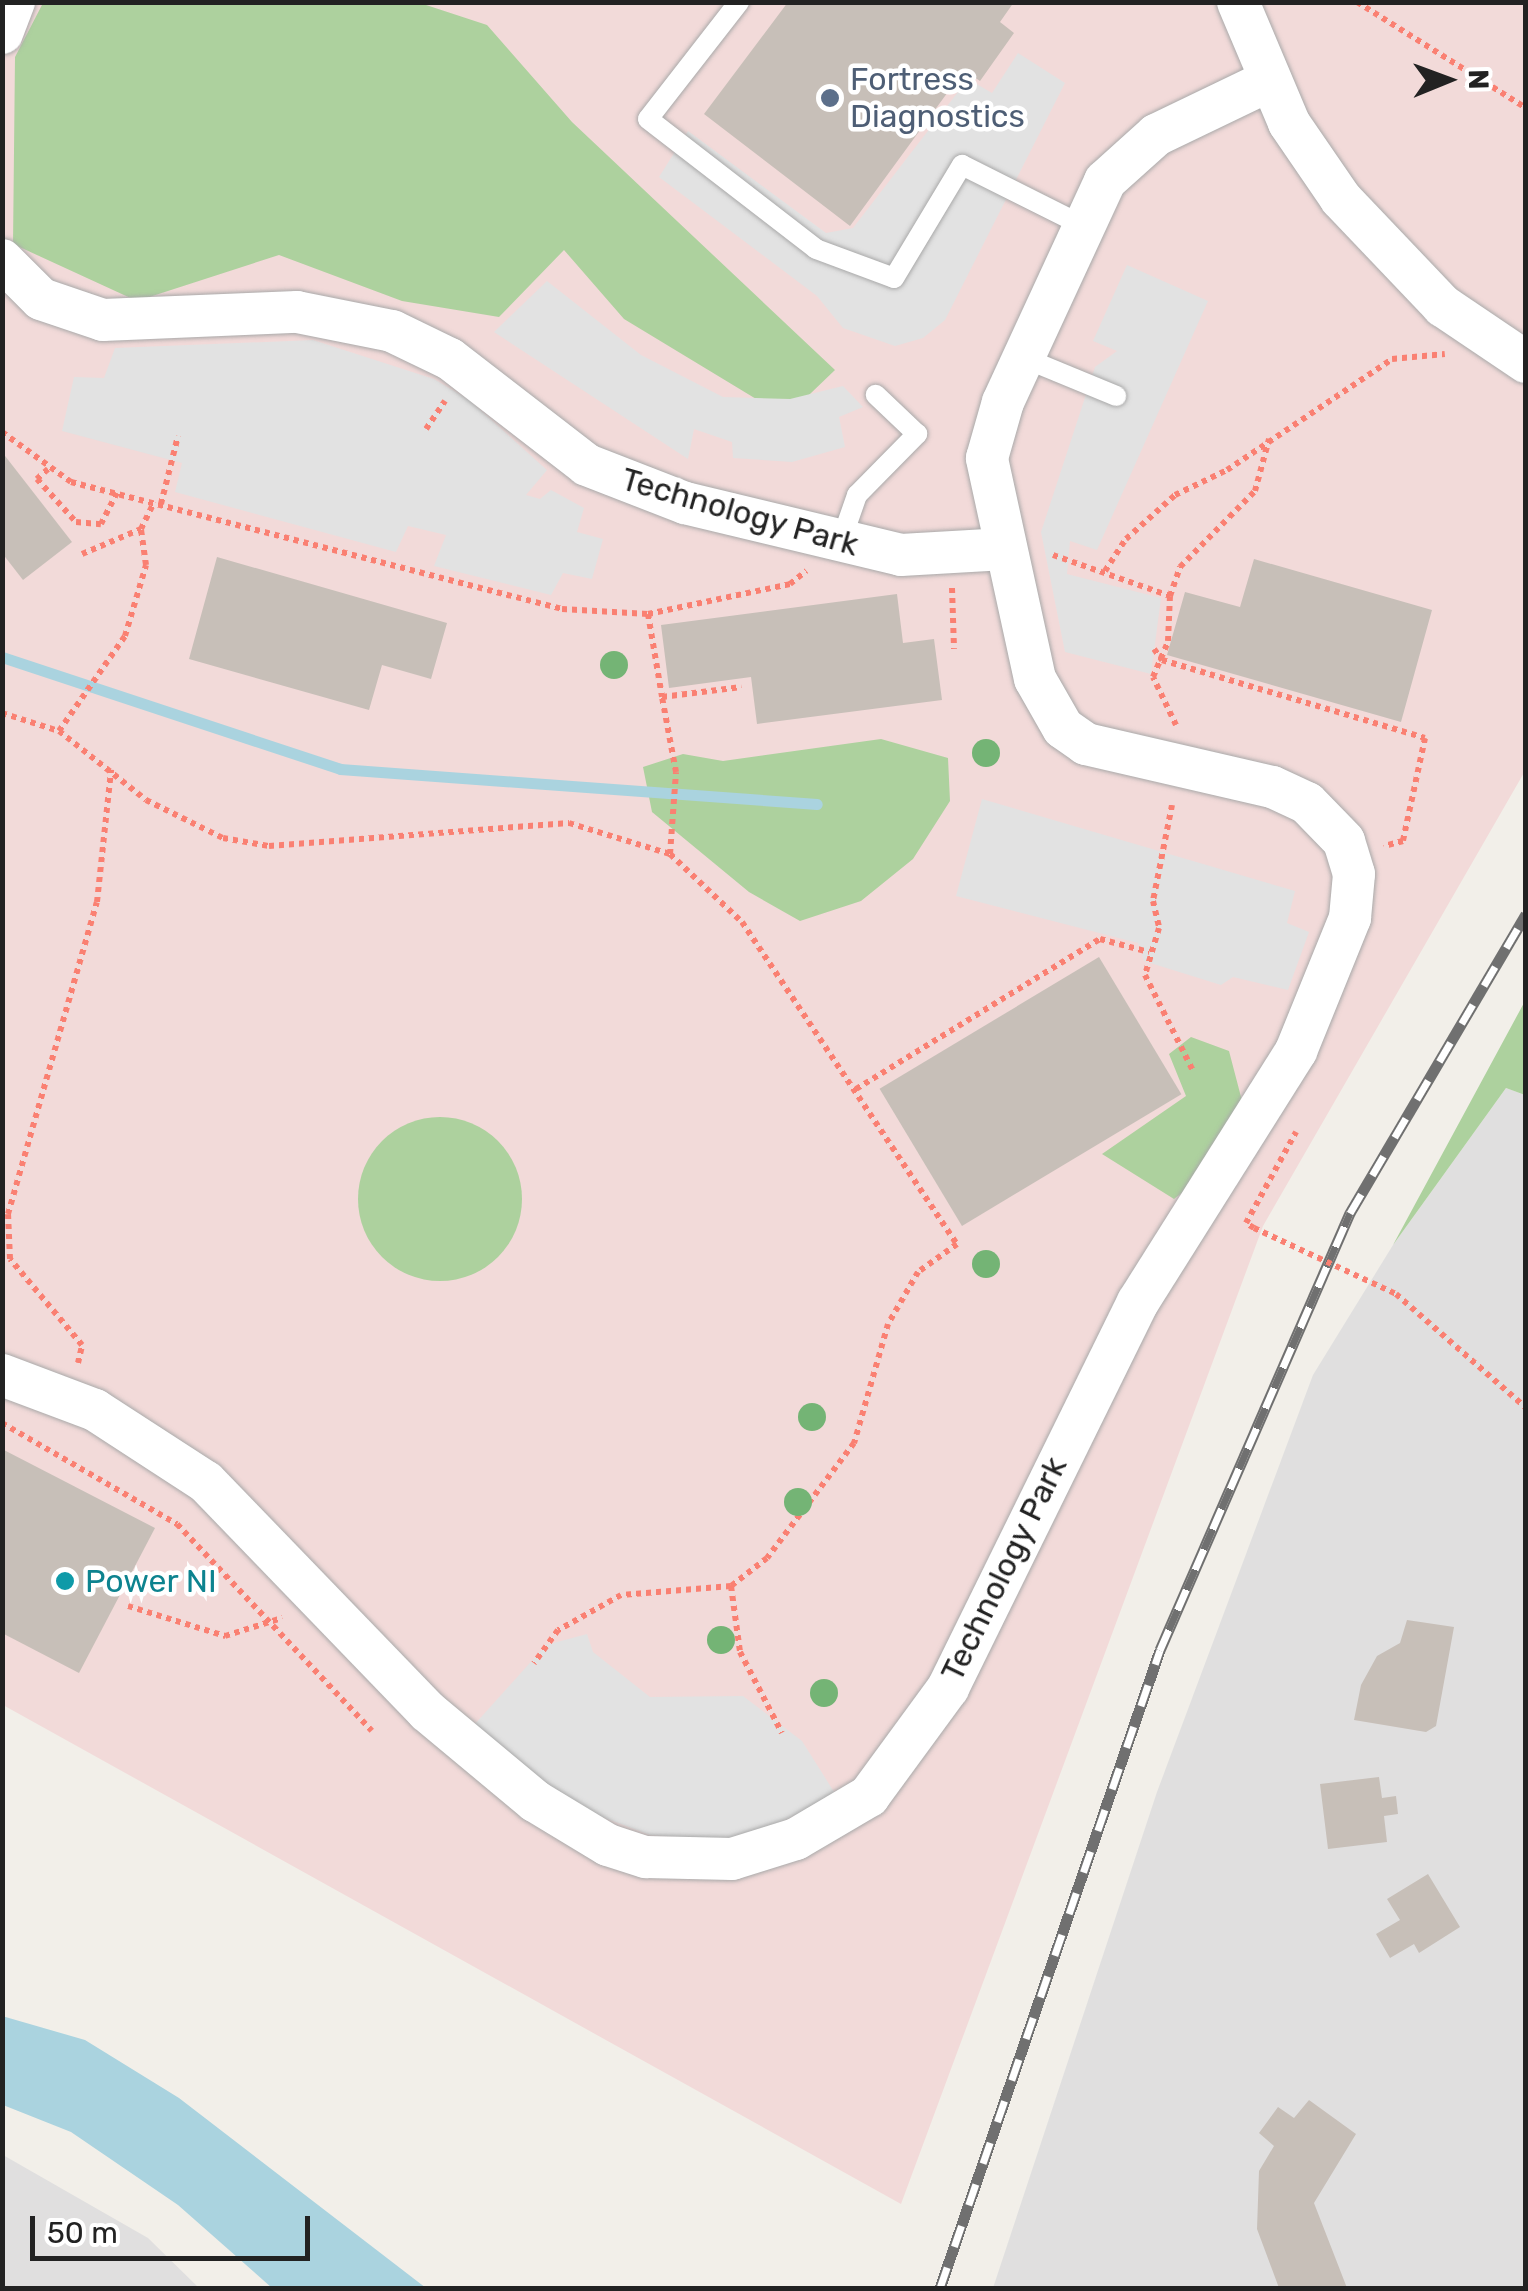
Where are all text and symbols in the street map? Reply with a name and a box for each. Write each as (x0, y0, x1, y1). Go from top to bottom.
north arrow (1398, 30, 1498, 130)
place label: Fortress Diagnostics (850, 61, 1025, 136)
text: N (1462, 69, 1495, 90)
marker: Fortress Diagnostics (819, 87, 841, 109)
street label: Technology Park (617, 460, 863, 564)
street label: Technology Park (933, 1450, 1075, 1688)
place label: Power NI (85, 1562, 217, 1600)
marker: Power NI (54, 1570, 76, 1592)
scale bar (35, 2196, 315, 2258)
text: 50 m (47, 2215, 118, 2251)

